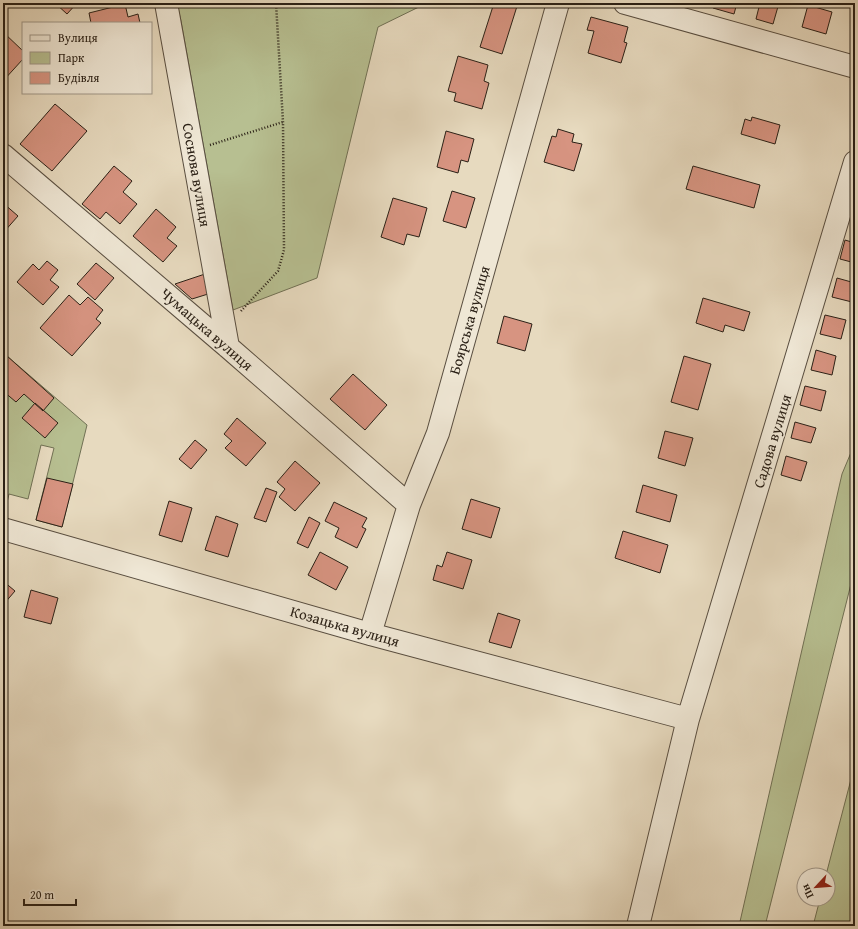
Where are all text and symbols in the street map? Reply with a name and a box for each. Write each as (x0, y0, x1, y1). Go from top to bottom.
legend (22, 22, 152, 94)
text: Вулиця (58, 29, 98, 46)
text: Парк (58, 49, 85, 66)
text: Будівля (58, 69, 99, 86)
street label: Соснова вулиця (178, 122, 217, 229)
street label: Боярська вулиця (443, 263, 495, 377)
street label: Чумацька вулиця (156, 283, 258, 376)
street label: Садова вулиця (748, 391, 796, 491)
street label: Козацька вулиця (288, 600, 402, 652)
north arrow (796, 867, 836, 907)
scale bar (24, 881, 76, 907)
text: Пн (797, 881, 817, 901)
text: 20 m (30, 886, 54, 903)

